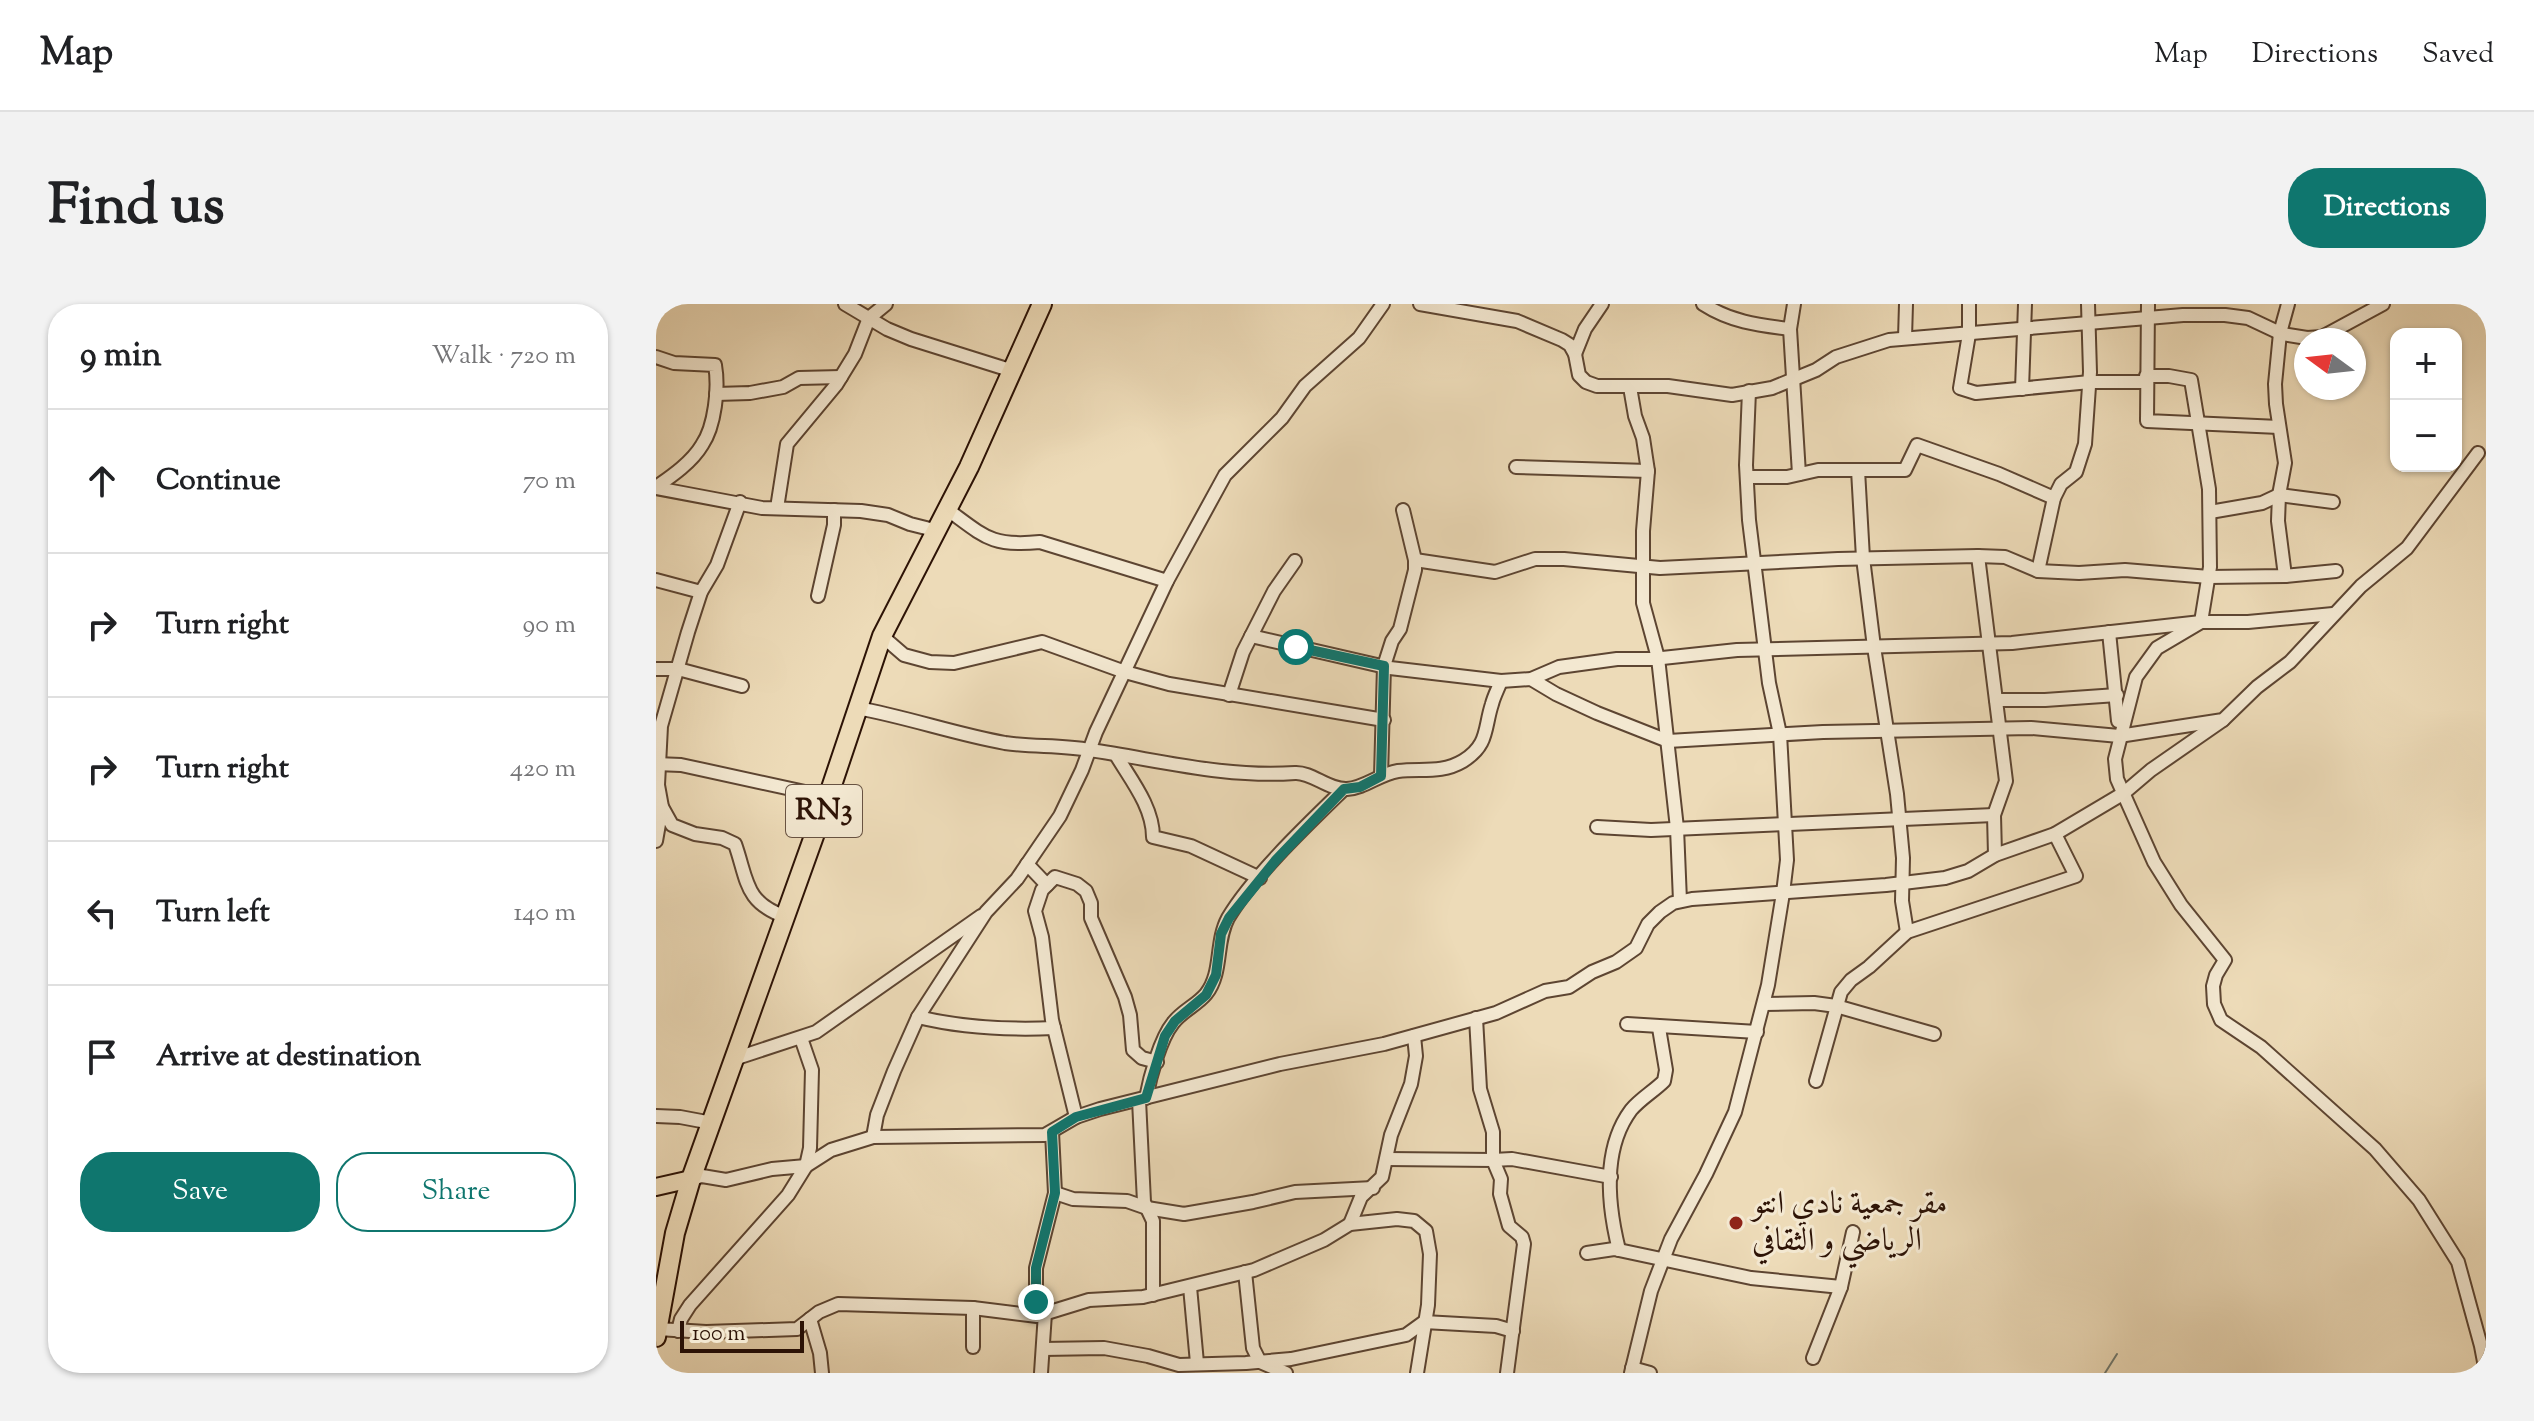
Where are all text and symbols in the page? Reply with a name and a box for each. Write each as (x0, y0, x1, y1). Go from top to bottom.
text: Map (40, 28, 113, 82)
text: Map (2154, 35, 2208, 75)
text: Directions (2252, 35, 2378, 75)
text: Saved (2422, 35, 2494, 75)
text: Find us (48, 168, 224, 249)
button: Directions (2288, 168, 2486, 248)
north arrow (2294, 328, 2366, 400)
map controls (2390, 328, 2462, 472)
button: + (2390, 328, 2462, 400)
text: 9 min (80, 332, 162, 381)
text: Walk · 720 m (432, 338, 576, 375)
button: − (2390, 400, 2462, 472)
icon: ahead (80, 459, 124, 503)
text: Continue (156, 460, 281, 503)
text: 70 m (523, 463, 576, 500)
icon: right (80, 603, 124, 647)
text: Turn right (156, 604, 289, 647)
text: 90 m (523, 607, 576, 644)
route start (1278, 629, 1314, 665)
icon: right (80, 747, 124, 791)
text: Turn right (156, 748, 289, 791)
text: 420 m (510, 751, 576, 788)
road number: RN3 (786, 785, 862, 837)
icon: left (80, 891, 124, 935)
text: Turn left (156, 892, 270, 935)
text: 140 m (513, 895, 576, 932)
icon: arrive (80, 1035, 124, 1079)
text: Arrive at destination (156, 1036, 421, 1079)
button: Save (80, 1152, 320, 1232)
button: Share (336, 1152, 576, 1232)
place label: مقر جمعية نادي انتو الرياضي و الثقافي (1749, 1182, 1947, 1269)
marker: مقر جمعية نادي انتو الرياضي و الثقافي (1727, 1214, 1745, 1232)
route end (1018, 1284, 1054, 1320)
scale bar (680, 1317, 804, 1353)
text: 100 m (692, 1319, 745, 1351)

